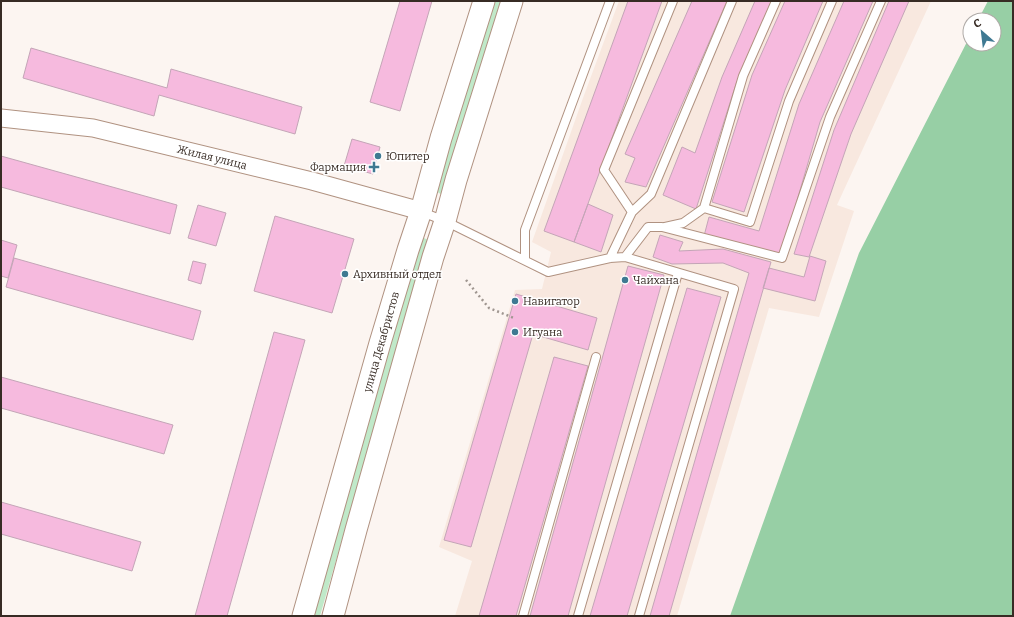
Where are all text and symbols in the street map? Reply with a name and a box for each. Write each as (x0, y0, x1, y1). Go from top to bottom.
north arrow (962, 12, 1002, 52)
text: С (971, 16, 984, 31)
street label: Жилая улица (176, 143, 248, 172)
place label: Юпитер (386, 150, 430, 163)
marker: Юпитер (373, 151, 383, 161)
place label: Фармация (310, 161, 366, 174)
marker: Фармация (369, 162, 379, 172)
place label: Архивный отдел (353, 268, 442, 281)
marker: Архивный отдел (340, 269, 350, 279)
place label: Чайхана (633, 274, 679, 287)
marker: Чайхана (620, 275, 630, 285)
street label: улица Декабристов (361, 290, 402, 395)
place label: Навигатор (523, 295, 580, 308)
marker: Навигатор (510, 296, 520, 306)
place label: Игуана (523, 326, 562, 339)
marker: Игуана (510, 327, 520, 337)

